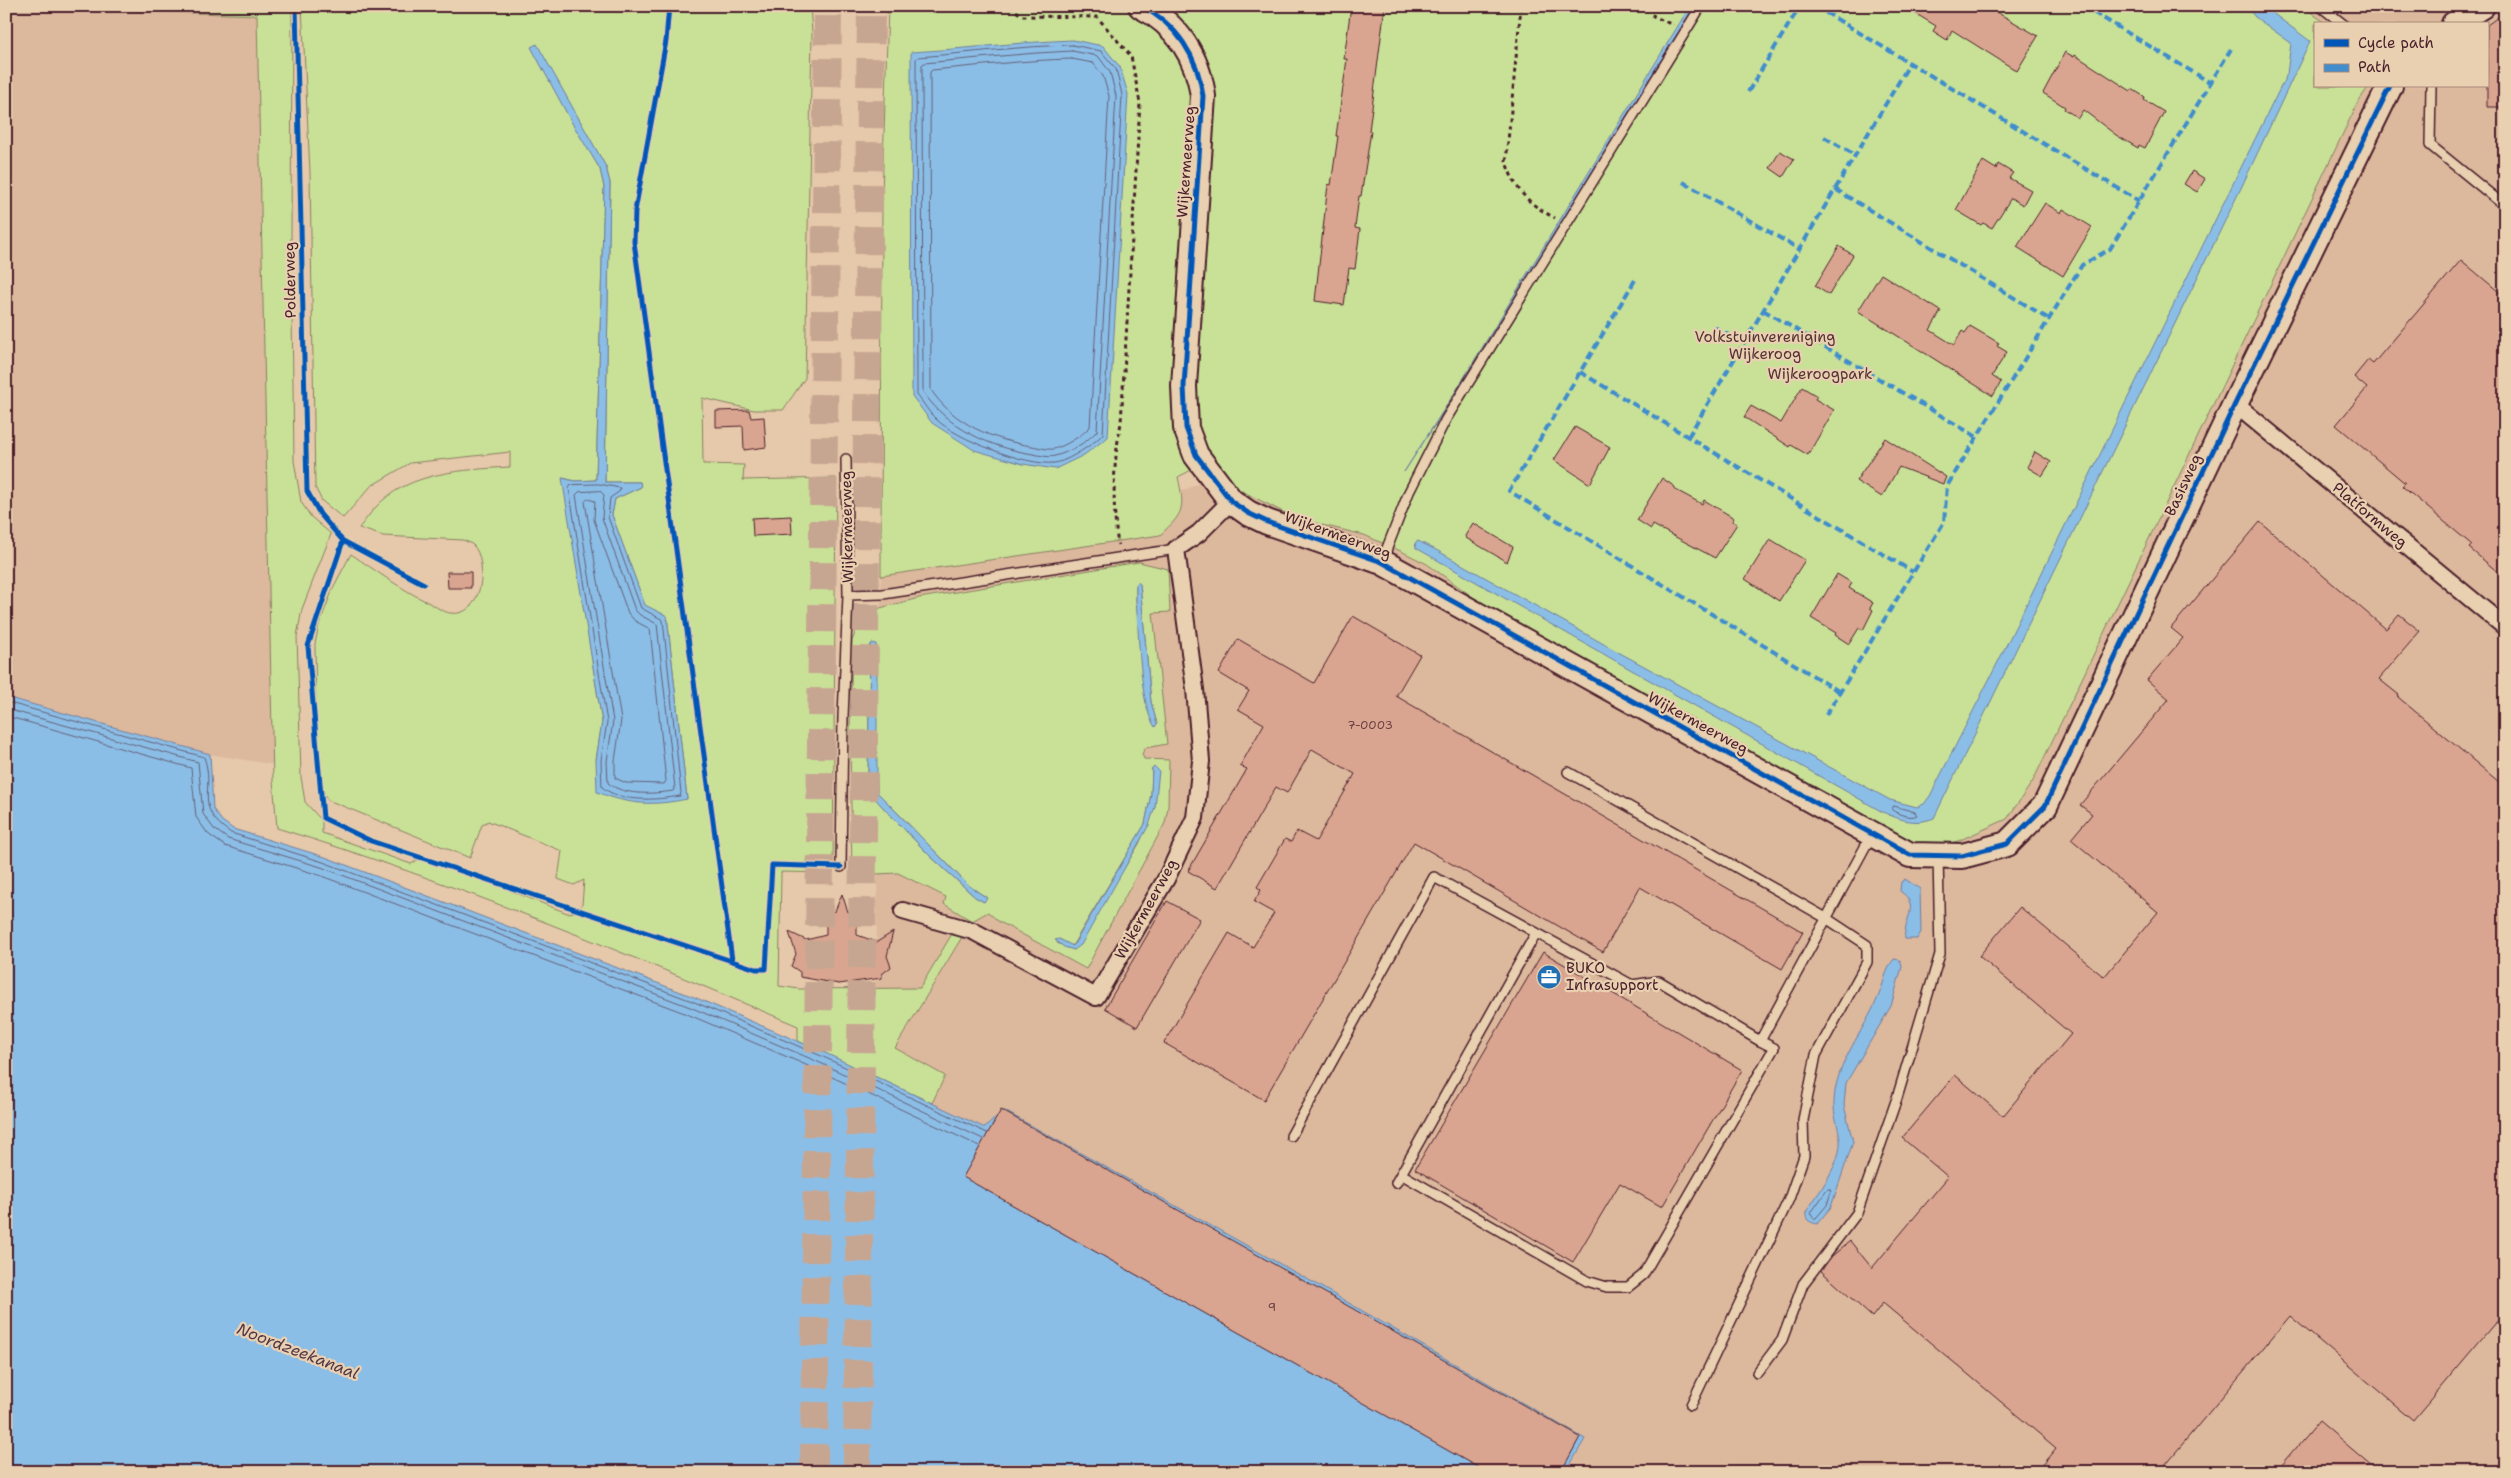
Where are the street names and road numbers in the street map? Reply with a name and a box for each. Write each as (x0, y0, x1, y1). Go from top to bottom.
street label: Wijkermeerweg (1172, 105, 1200, 219)
street label: Polderweg (279, 242, 301, 318)
street label: Basisweg (2160, 451, 2206, 519)
street label: Wijkermeerweg (836, 471, 858, 583)
street label: Platformweg (2328, 478, 2412, 552)
street label: Wijkermeerweg (1282, 506, 1394, 564)
street label: Wijkermeerweg (1644, 687, 1752, 759)
street label: Wijkermeerweg (1110, 855, 1182, 963)

